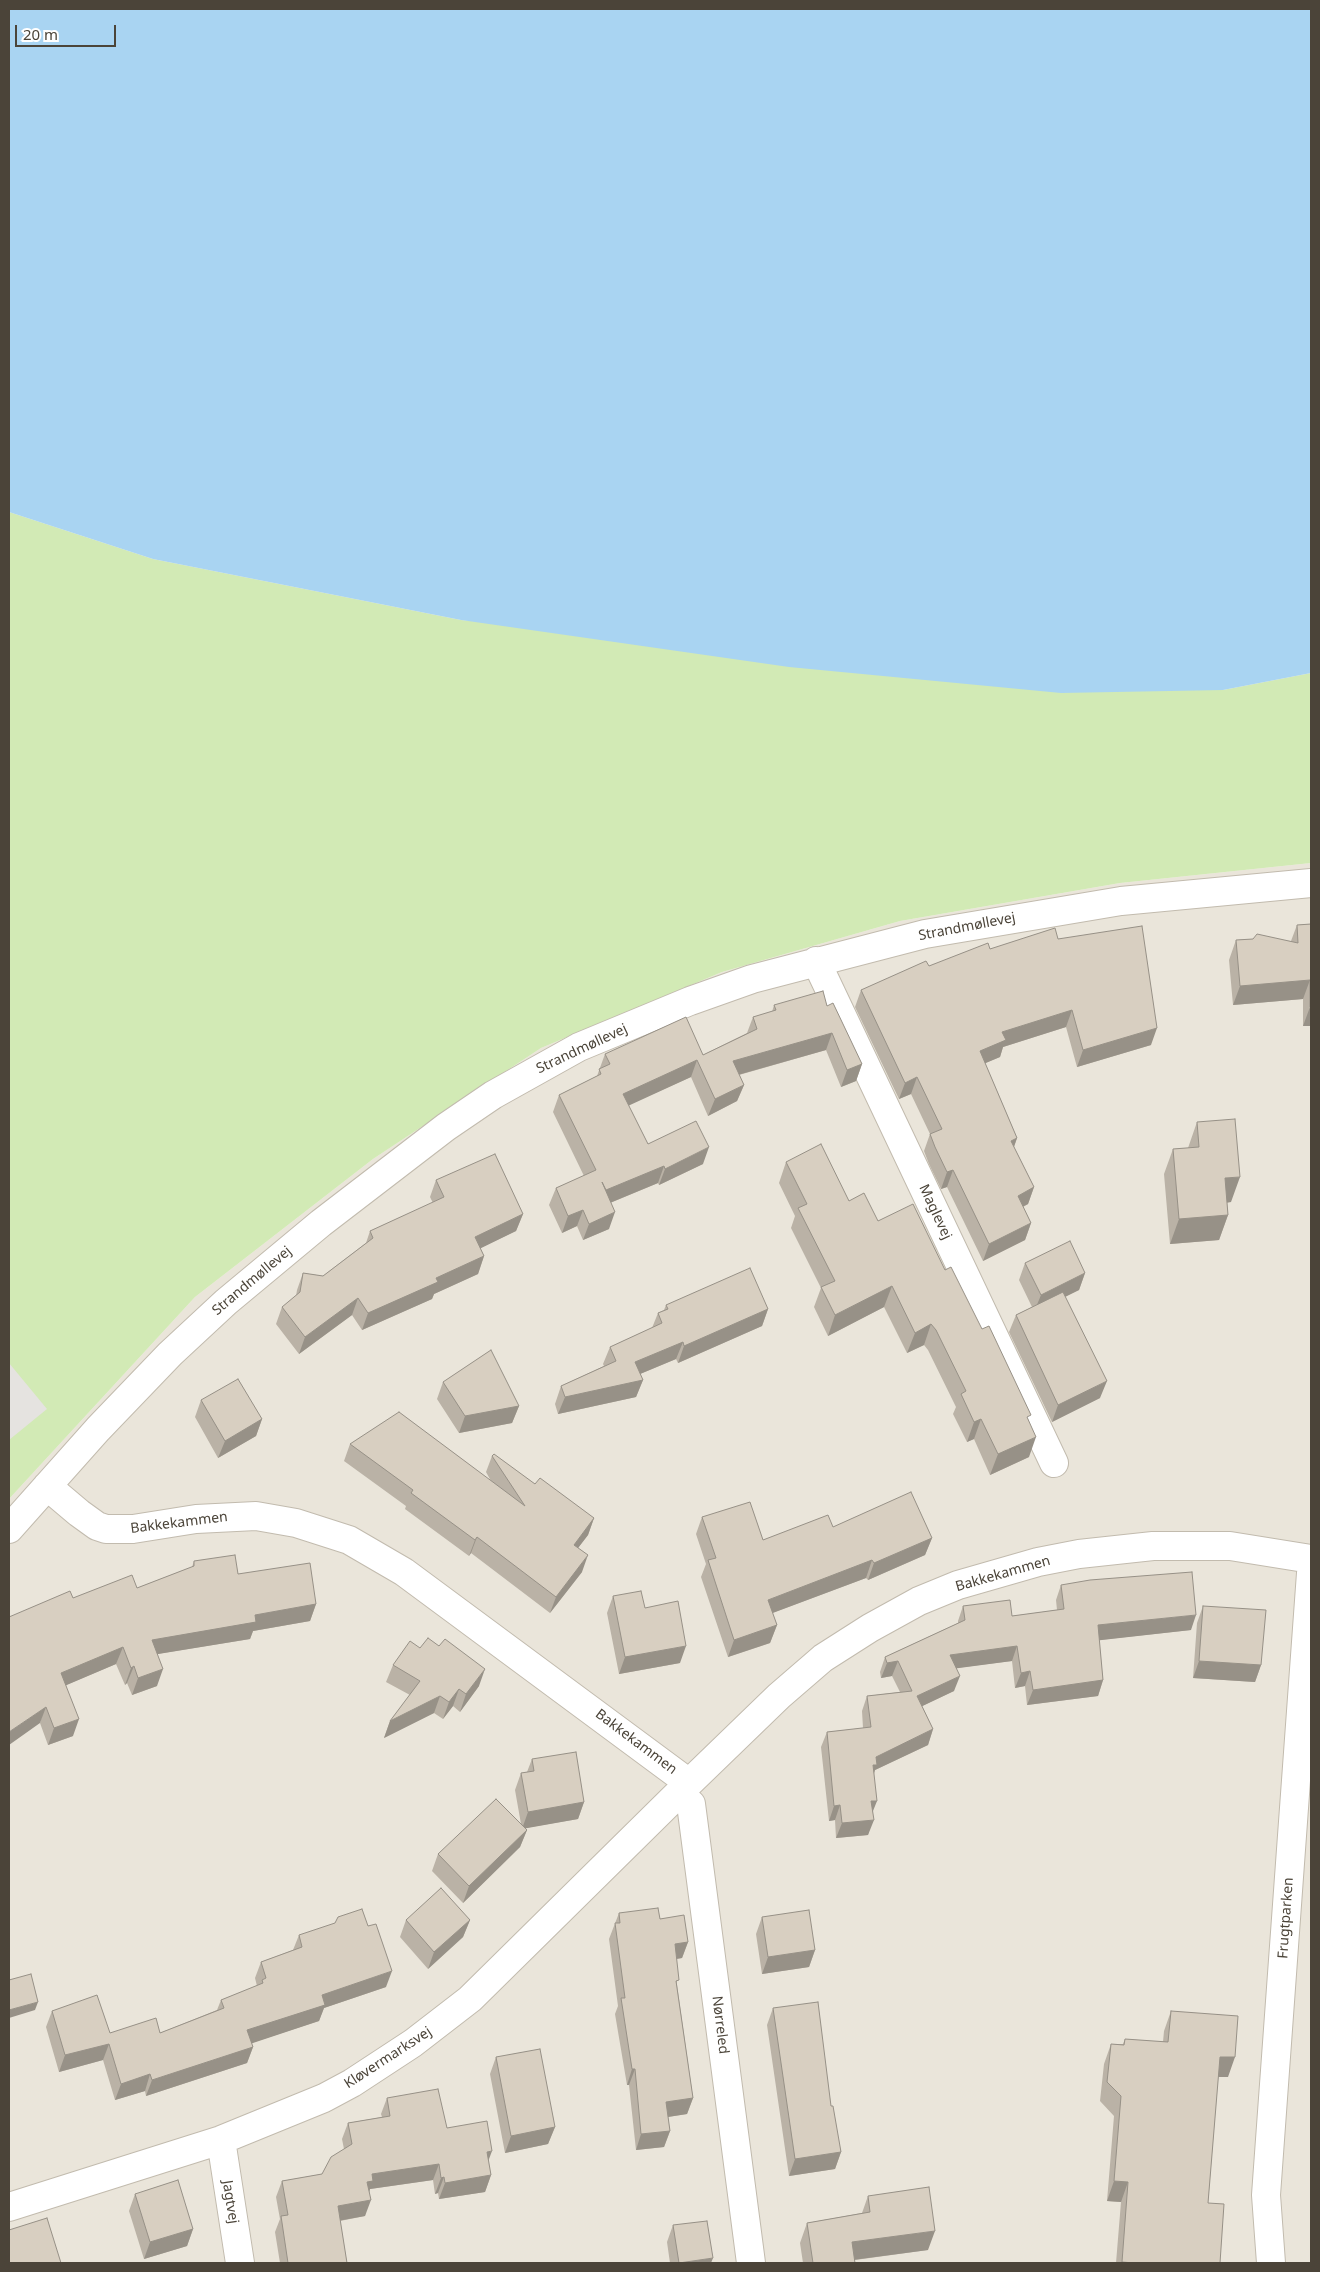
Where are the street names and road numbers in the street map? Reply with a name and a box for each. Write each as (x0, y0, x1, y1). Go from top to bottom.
street label: Strandmøllevej (917, 909, 1017, 945)
street label: Strandmøllevej (534, 1021, 630, 1077)
street label: Maglevej (915, 1182, 955, 1242)
street label: Strandmøllevej (209, 1243, 295, 1319)
street label: Bakkekammen (129, 1509, 229, 1537)
street label: Bakkekammen (954, 1552, 1052, 1596)
street label: Bakkekammen (592, 1706, 680, 1778)
street label: Frugtparken (1275, 1877, 1297, 1959)
street label: Nørreled (708, 1995, 732, 2055)
street label: Kløvermarksvej (341, 2024, 435, 2092)
street label: Jagtvej (218, 2179, 242, 2225)

